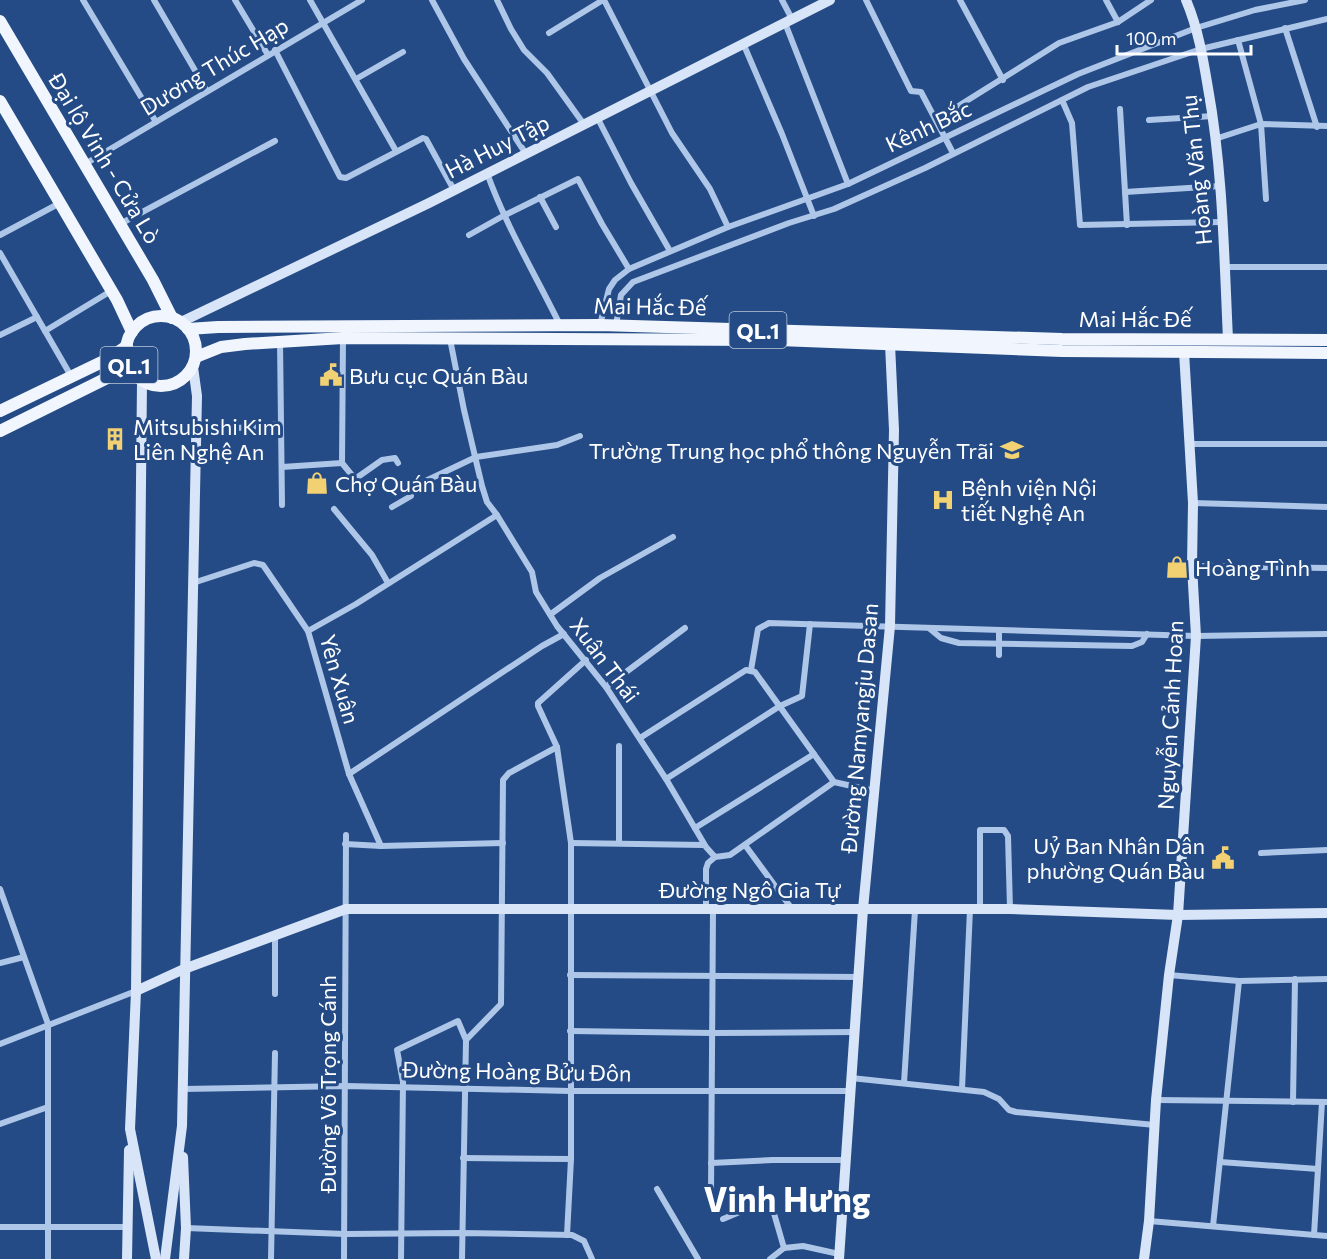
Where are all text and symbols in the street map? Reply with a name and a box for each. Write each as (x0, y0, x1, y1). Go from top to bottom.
street label: Dương Thúc Hạp (135, 11, 293, 121)
scale bar (1117, 18, 1250, 56)
text: 100 m (1126, 27, 1176, 49)
street label: Đại lộ Vinh - Cửa Lò (43, 67, 167, 248)
street label: Kênh Bắc (881, 94, 975, 158)
street label: Hoàng Văn Thụ (1175, 94, 1217, 246)
street label: Hà Huy Tập (440, 108, 554, 184)
street label: Mai Hắc Đế (593, 292, 709, 321)
street label: Mai Hắc Đế (1078, 305, 1194, 332)
road number: QL.1 (730, 312, 786, 348)
road number: QL.1 (100, 347, 158, 383)
public building icon: Bưu cục Quán Bàu (318, 362, 344, 388)
place label: Bưu cục Quán Bàu (349, 362, 528, 389)
place label: Mitsubishi Kim Liên Nghệ An (133, 413, 282, 465)
building icon: Mitsubishi Kim Liên Nghệ An (102, 426, 128, 452)
place label: Trường Trung học phổ thông Nguyễn Trãi (589, 437, 994, 464)
school or university icon: Trường Trung học phổ thông Nguyễn Trãi (999, 437, 1025, 463)
shop icon: Chợ Quán Bàu (304, 470, 330, 496)
place label: Chợ Quán Bàu (335, 470, 477, 497)
place label: Bệnh viện Nội tiết Nghệ An (961, 474, 1097, 526)
hospital icon: Bệnh viện Nội tiết Nghệ An (930, 487, 956, 513)
shop icon: Hoàng Tình (1164, 554, 1190, 580)
place label: Hoàng Tình (1195, 554, 1310, 581)
street label: Đường Namyangju Dasan (835, 602, 883, 855)
street label: Xuân Thái (564, 612, 646, 708)
street label: Nguyễn Cảnh Hoan (1152, 619, 1188, 811)
street label: Yên Xuân (314, 631, 366, 727)
place label: Uỷ Ban Nhân Dân phường Quán Bàu (1026, 832, 1205, 884)
public building icon: Uỷ Ban Nhân Dân phường Quán Bàu (1210, 845, 1236, 871)
street label: Đường Ngô Gia Tự (658, 876, 842, 903)
street label: Đường Võ Trọng Cánh (314, 975, 341, 1194)
street label: Đường Hoàng Bửu Đôn (401, 1055, 632, 1086)
district label: Vinh Hưng (703, 1177, 871, 1219)

